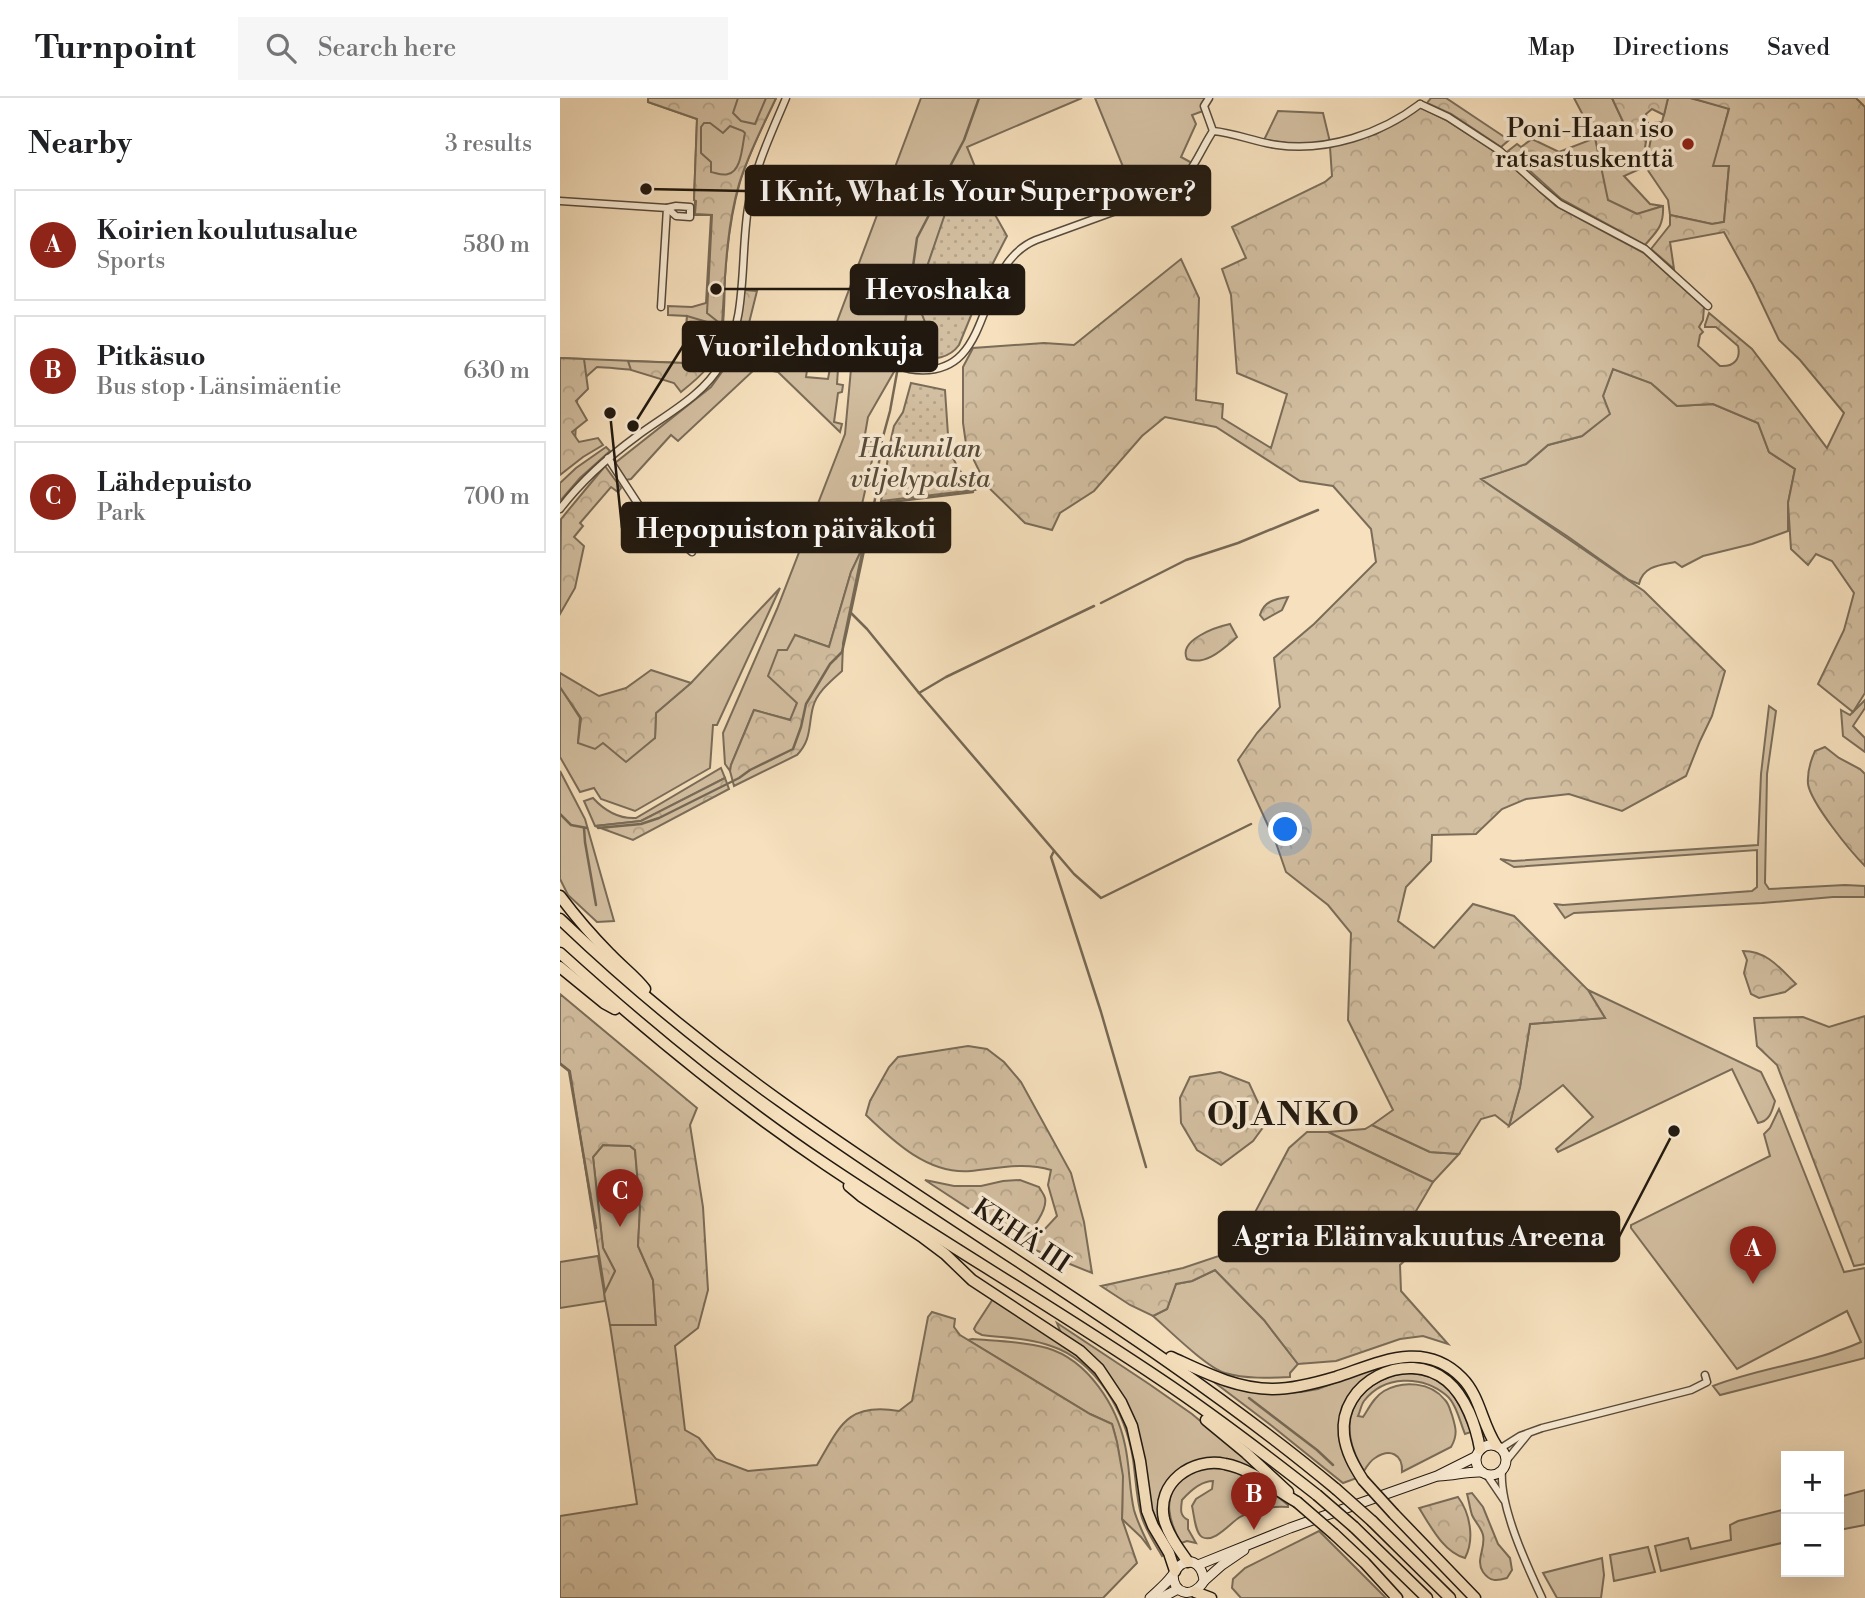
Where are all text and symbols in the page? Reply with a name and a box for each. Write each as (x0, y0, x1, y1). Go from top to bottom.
search box (238, 17, 728, 80)
text: Turnpoint (35, 28, 196, 69)
icon: search (262, 29, 300, 67)
text: Search here (318, 32, 456, 64)
text: Map (1528, 33, 1575, 63)
text: Directions (1613, 33, 1729, 63)
text: Saved (1767, 33, 1830, 63)
place label: Poni-Haan iso ratsastuskenttä (1495, 113, 1675, 175)
text: Nearby (28, 125, 132, 163)
text: 3 results (445, 130, 532, 158)
marker: Poni-Haan iso ratsastuskenttä (1680, 136, 1696, 152)
callout: I Knit, What Is Your Superpower? (746, 166, 1210, 215)
text: I Knit, What Is Your Superpower? (760, 175, 1196, 210)
text: Koirien koulutusalue (97, 215, 358, 247)
text: A (45, 231, 61, 259)
text: 580 m (463, 231, 530, 259)
text: Sports (97, 247, 165, 275)
callout: Hevoshaka (851, 265, 1024, 314)
text: Hevoshaka (865, 273, 1011, 308)
callout: Vuorilehdonkuja (683, 322, 937, 371)
text: Vuorilehdonkuja (696, 330, 924, 365)
text: Pitkäsuo (97, 341, 206, 373)
text: B (44, 357, 62, 385)
text: 630 m (463, 357, 530, 385)
text: Bus stop · Länsimäentie (97, 373, 341, 401)
park label: Hakunilan viljelypalsta (850, 433, 991, 495)
text: Lähdepuisto (97, 467, 252, 499)
text: C (45, 483, 61, 511)
text: 700 m (464, 483, 530, 511)
text: Park (97, 499, 145, 527)
callout: Hepopuiston päiväkoti (622, 503, 950, 552)
text: Hepopuiston päiväkoti (636, 512, 936, 547)
your location (1268, 812, 1302, 846)
district label: OJANKO (1207, 1095, 1361, 1136)
pin: C (597, 1169, 643, 1227)
street label: KEHÄ III (966, 1191, 1076, 1280)
callout: Agria Eläinvakuutus Areena (1219, 1212, 1619, 1261)
text: Agria Eläinvakuutus Areena (1232, 1220, 1606, 1255)
pin: A (1730, 1226, 1776, 1284)
map controls (1781, 1451, 1844, 1577)
button: + (1781, 1451, 1844, 1514)
pin: B (1231, 1472, 1277, 1530)
button: − (1781, 1514, 1844, 1577)

